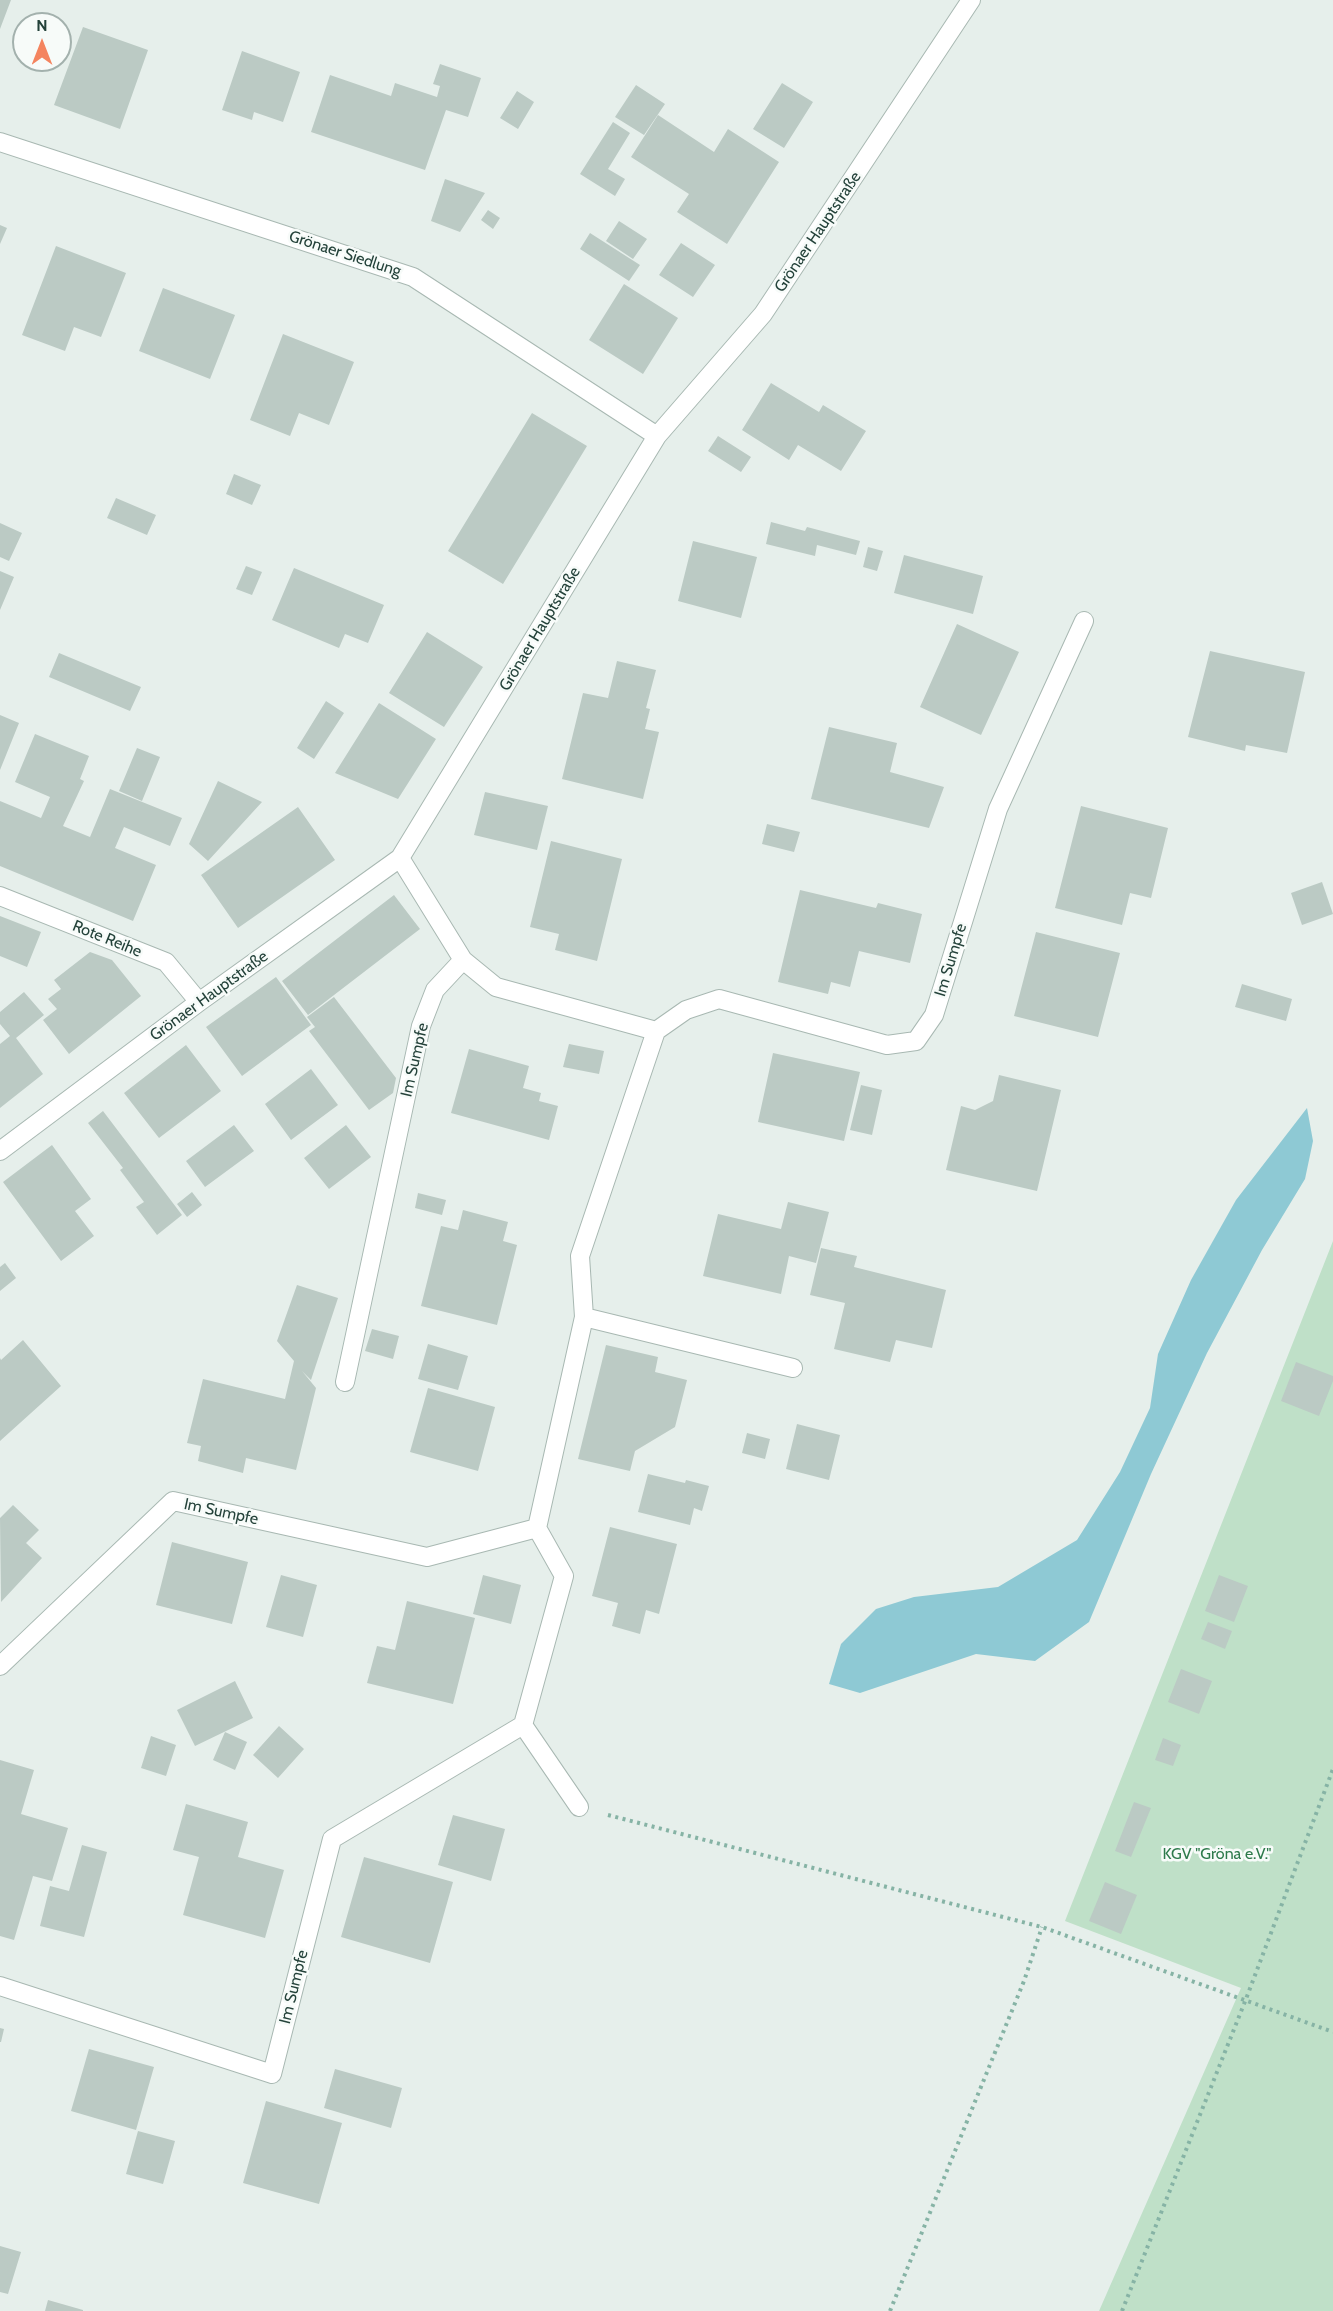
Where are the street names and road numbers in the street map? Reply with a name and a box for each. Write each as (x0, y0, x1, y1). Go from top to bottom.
street label: Grönaer Hauptstraße (771, 168, 865, 296)
street label: Grönaer Siedlung (287, 227, 403, 281)
street label: Grönaer Hauptstraße (495, 564, 585, 694)
street label: Rote Reihe (70, 916, 144, 962)
street label: Im Sumpfe (931, 921, 971, 999)
street label: Grönaer Hauptstraße (146, 947, 272, 1045)
street label: Im Sumpfe (397, 1021, 433, 1099)
street label: Im Sumpfe (182, 1495, 260, 1529)
street label: Im Sumpfe (276, 1948, 312, 2026)

